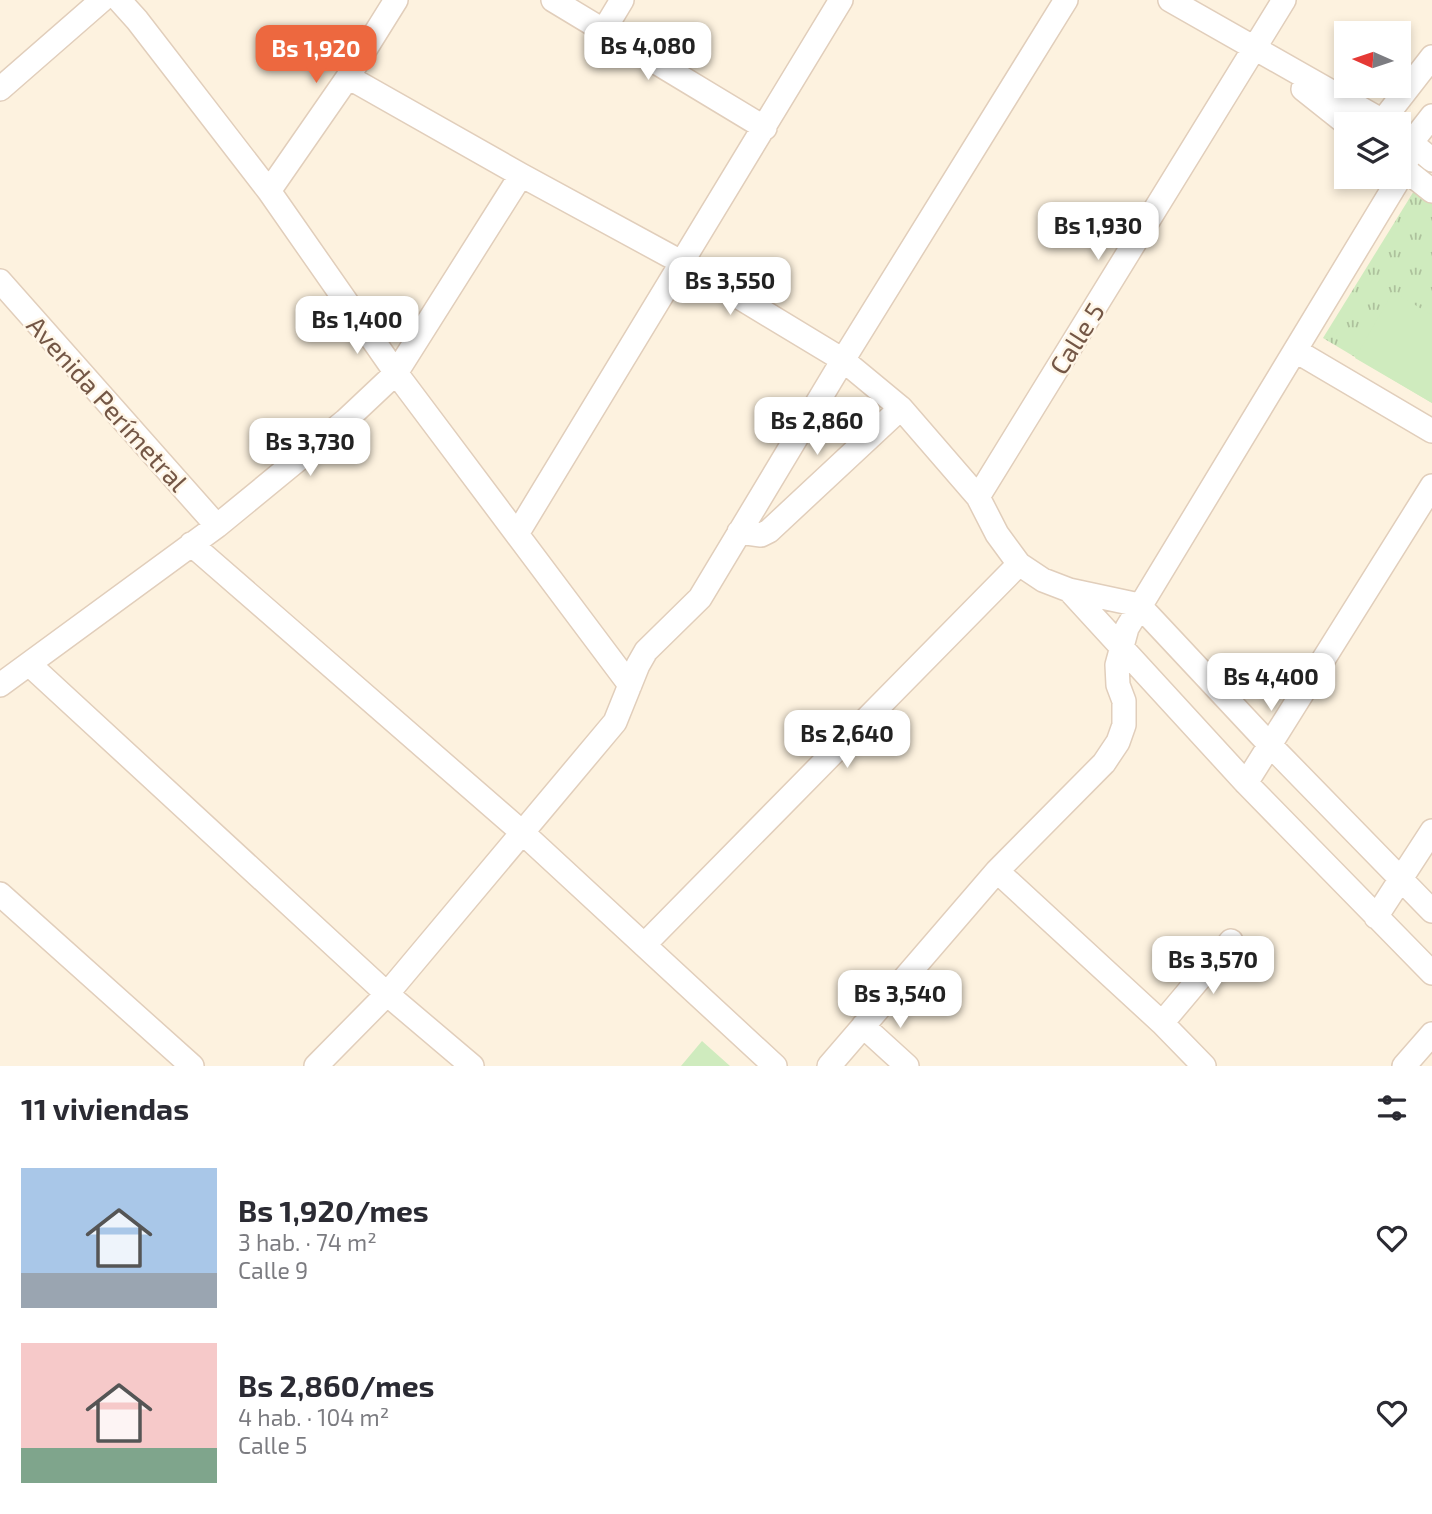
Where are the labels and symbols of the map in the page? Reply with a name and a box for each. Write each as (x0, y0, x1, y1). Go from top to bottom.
north arrow (1334, 21, 1410, 98)
pin: Bs 4,080 (576, 22, 720, 82)
pin: Bs 1,920 (244, 25, 388, 85)
pin: Bs 1,930 (1026, 202, 1170, 262)
pin: Bs 3,550 (658, 258, 802, 317)
pin: Bs 1,400 (285, 296, 429, 356)
street label: Calle 5 (1042, 297, 1110, 379)
street label: Avenida Perímetral (21, 309, 195, 497)
pin: Bs 2,860 (745, 398, 889, 457)
pin: Bs 3,730 (238, 419, 382, 478)
pin: Bs 4,400 (1199, 654, 1343, 713)
pin: Bs 2,640 (775, 710, 919, 770)
pin: Bs 3,570 (1141, 936, 1285, 996)
pin: Bs 3,540 (828, 970, 972, 1030)

